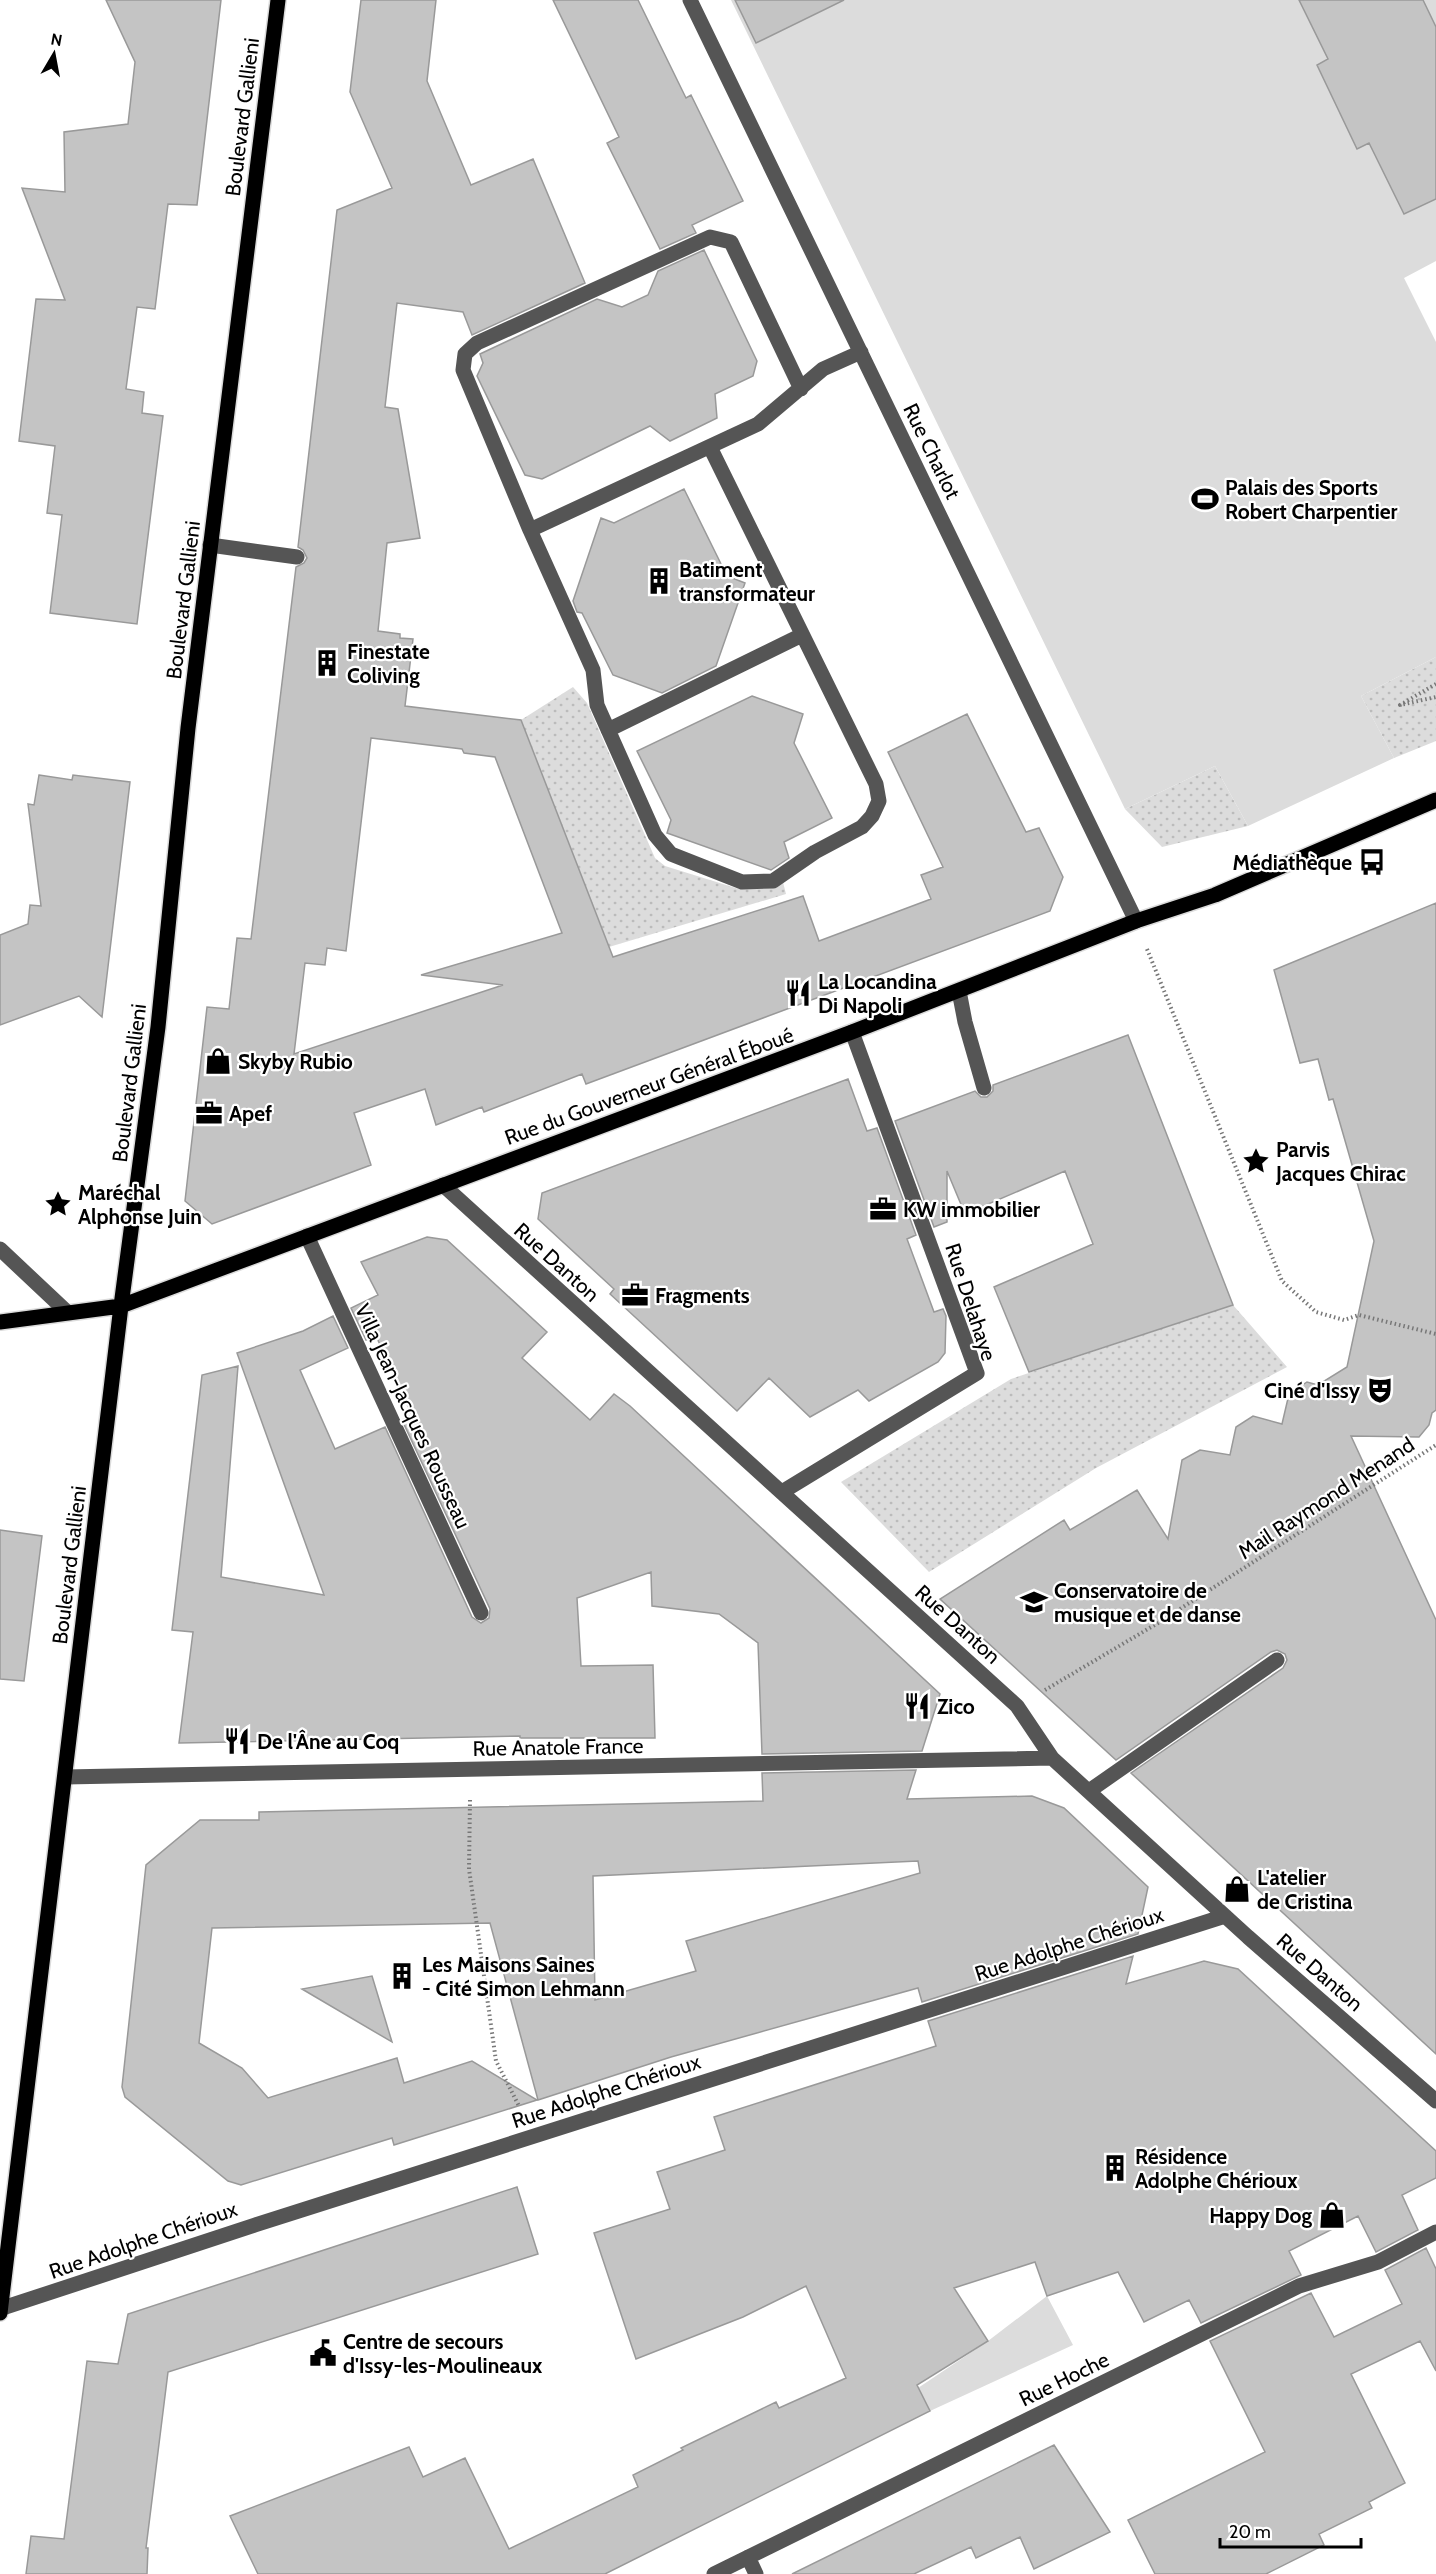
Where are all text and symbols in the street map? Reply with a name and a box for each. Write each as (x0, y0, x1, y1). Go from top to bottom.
north arrow (24, 24, 84, 84)
text: N (49, 29, 64, 50)
street label: Boulevard Gallieni (220, 36, 264, 198)
street label: Rue Charlot (898, 399, 966, 503)
place label: Palais des Sports Robert Charpentier (1225, 475, 1398, 524)
sports icon: Palais des Sports Robert Charpentier (1190, 484, 1220, 514)
street label: Boulevard Gallieni (161, 519, 205, 681)
place label: Batiment transformateur (679, 557, 815, 606)
building icon: Batiment transformateur (644, 566, 674, 596)
place label: Finestate Coliving (347, 639, 430, 688)
building icon: Finestate Coliving (312, 648, 342, 678)
bus stop icon: Médiathèque (1357, 847, 1387, 877)
place label: Médiathèque (1233, 850, 1352, 875)
place label: La Locandina Di Napoli (818, 969, 937, 1018)
restaurant icon: La Locandina Di Napoli (783, 978, 813, 1008)
street label: Boulevard Gallieni (107, 1002, 151, 1164)
street label: Rue du Gouverneur Général Éboué (501, 1022, 797, 1150)
shop icon: Skyby Rubio (203, 1046, 233, 1076)
place label: Skyby Rubio (238, 1049, 353, 1074)
office icon: Apef (194, 1098, 224, 1128)
place label: Apef (229, 1101, 272, 1126)
place label: Parvis Jacques Chirac (1275, 1137, 1406, 1186)
place icon: Parvis Jacques Chirac (1241, 1146, 1271, 1176)
place label: Maréchal Alphonse Juin (78, 1180, 202, 1229)
place icon: Maréchal Alphonse Juin (43, 1189, 73, 1219)
office icon: KW immobilier (868, 1194, 898, 1224)
place label: KW immobilier (903, 1197, 1040, 1222)
street label: Rue Danton (509, 1217, 605, 1307)
street label: Rue Delahaye (940, 1240, 1002, 1364)
office icon: Fragments (620, 1280, 650, 1310)
place label: Fragments (655, 1283, 750, 1308)
street label: Villa Jean-Jacques Rousseau (350, 1300, 476, 1532)
theatre icon: Ciné d'Issy (1365, 1375, 1395, 1405)
place label: Ciné d'Issy (1264, 1378, 1361, 1403)
street label: Mail Raymond Menand (1233, 1432, 1419, 1564)
street label: Boulevard Gallieni (47, 1484, 91, 1646)
place label: Conservatoire de musique et de danse (1054, 1578, 1241, 1627)
street label: Rue Danton (910, 1579, 1006, 1669)
school or university icon: Conservatoire de musique et de danse (1019, 1587, 1049, 1617)
restaurant icon: Zico (902, 1691, 932, 1721)
place label: Zico (937, 1694, 975, 1719)
restaurant icon: De l'Âne au Coq (222, 1726, 252, 1756)
place label: De l'Âne au Coq (257, 1729, 399, 1754)
street label: Rue Anatole France (472, 1733, 644, 1761)
place label: L'atelier de Cristina (1257, 1865, 1353, 1914)
shop icon: L'atelier de Cristina (1222, 1874, 1252, 1904)
street label: Rue Adolphe Chérioux (971, 1902, 1167, 1986)
street label: Rue Danton (1272, 1928, 1368, 2016)
place label: Les Maisons Saines - Cité Simon Lehmann (422, 1952, 625, 2001)
building icon: Les Maisons Saines - Cité Simon Lehmann (387, 1961, 417, 1991)
street label: Rue Adolphe Chérioux (508, 2049, 704, 2133)
place label: Résidence Adolphe Chérioux (1135, 2144, 1298, 2193)
building icon: Résidence Adolphe Chérioux (1100, 2153, 1130, 2183)
street label: Rue Adolphe Chérioux (46, 2196, 240, 2284)
shop icon: Happy Dog (1317, 2200, 1347, 2230)
place label: Happy Dog (1209, 2203, 1312, 2228)
place label: Centre de secours d'Issy-les-Moulineaux (343, 2329, 543, 2378)
public building icon: Centre de secours d'Issy-les-Moulineaux (308, 2338, 338, 2368)
street label: Rue Hoche (1015, 2346, 1113, 2411)
scale bar (1220, 2511, 1361, 2549)
text: 20 m (1229, 2521, 1271, 2543)

